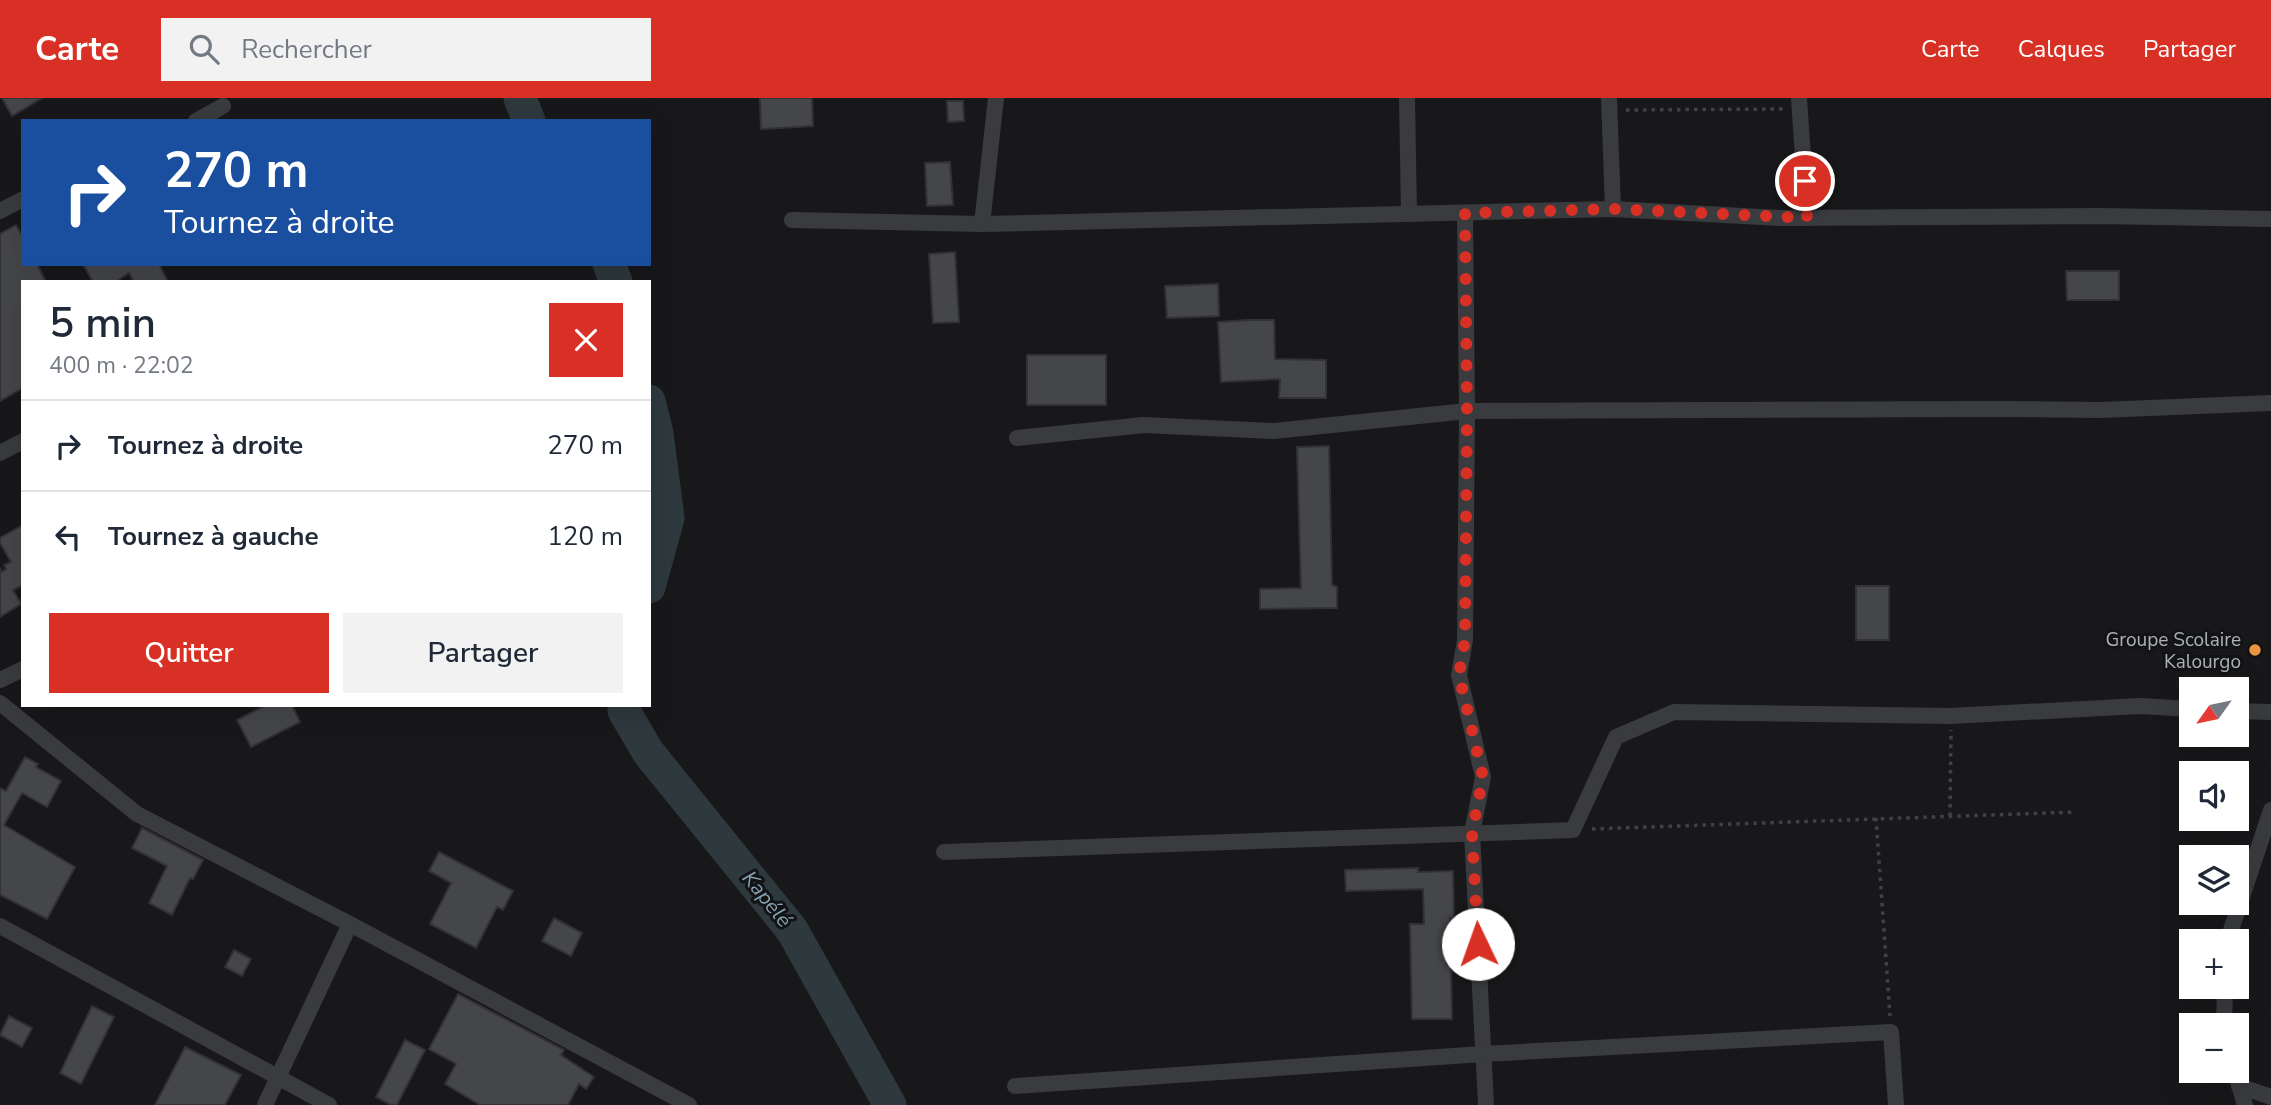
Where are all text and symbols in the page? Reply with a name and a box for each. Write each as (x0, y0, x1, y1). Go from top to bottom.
search box (161, 18, 651, 81)
text: Carte (35, 27, 119, 72)
icon: search (185, 30, 223, 68)
text: Rechercher (241, 32, 372, 67)
text: Carte (1921, 33, 1980, 65)
text: Calques (2018, 33, 2105, 65)
text: Partager (2143, 33, 2236, 65)
text: 270 m (164, 137, 308, 204)
icon: right (49, 147, 140, 238)
pin (1775, 151, 1835, 211)
icon: arrive (1786, 162, 1824, 200)
text: Tournez à droite (164, 201, 395, 244)
text: 5 min (49, 295, 156, 352)
button: close (549, 303, 623, 377)
text: 400 m · 22:02 (49, 350, 194, 381)
icon: right (49, 427, 87, 465)
text: Tournez à droite (108, 428, 303, 463)
text: 270 m (547, 428, 623, 463)
icon: left (49, 518, 87, 556)
text: Tournez à gauche (108, 519, 319, 554)
text: 120 m (547, 519, 623, 554)
button: Quitter (49, 613, 329, 693)
button: Partager (343, 613, 623, 693)
place label: Groupe Scolaire Kalourgo (2105, 627, 2241, 675)
marker: Groupe Scolaire Kalourgo (2247, 642, 2263, 658)
north arrow (2179, 677, 2249, 747)
map controls (2179, 677, 2249, 1083)
button: sound (2179, 761, 2249, 831)
button: layers (2179, 845, 2249, 915)
water label: Kapélé (736, 865, 798, 933)
position arrow (1441, 907, 1515, 981)
button: + (2179, 929, 2249, 999)
button: − (2179, 1013, 2249, 1083)

